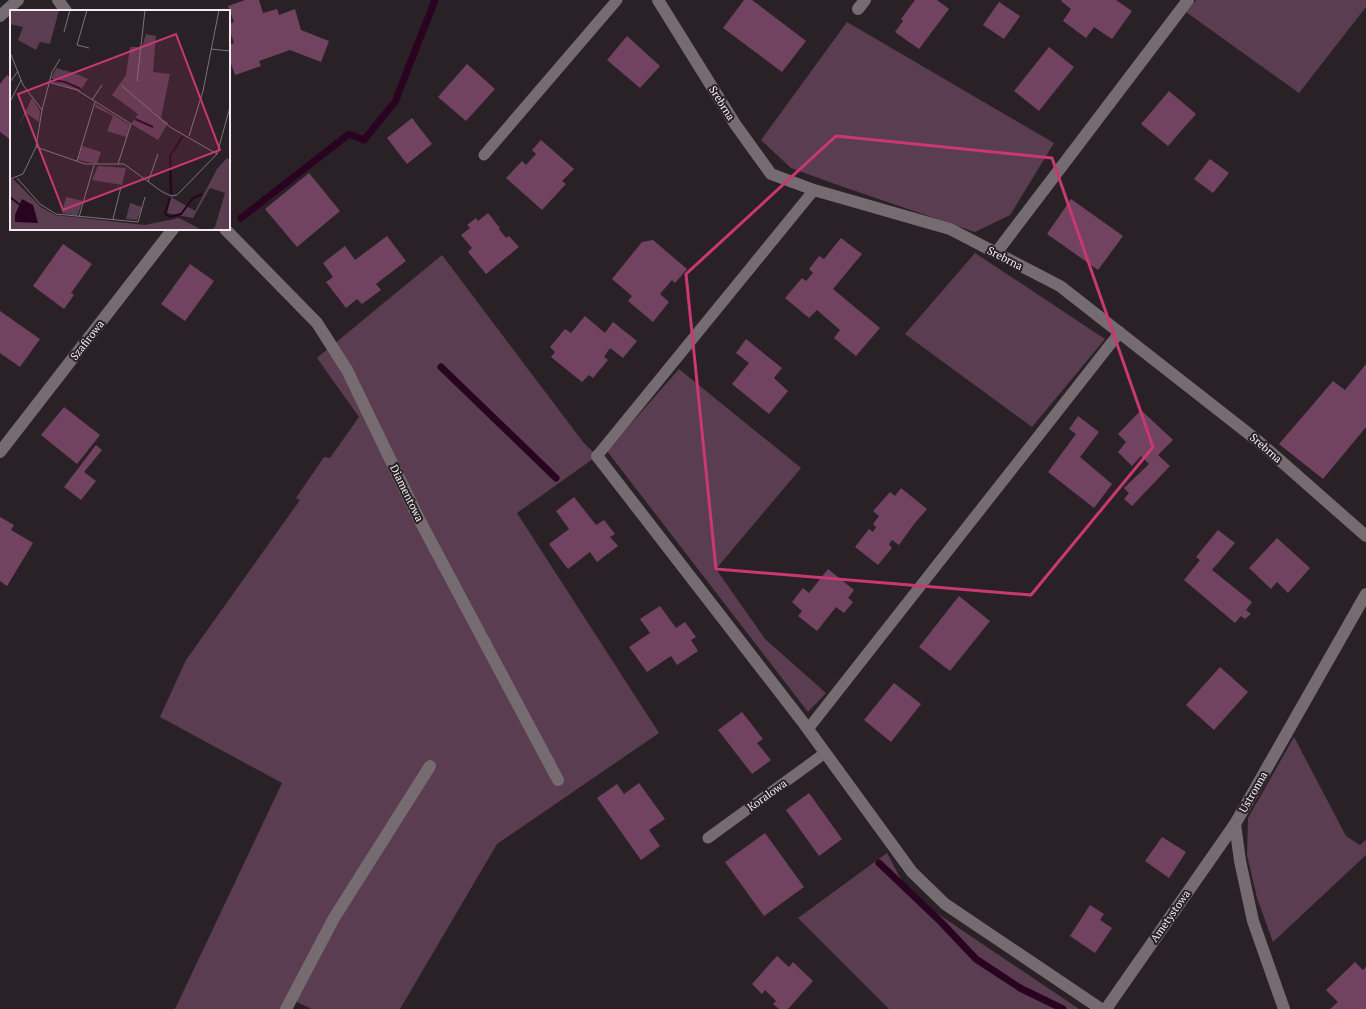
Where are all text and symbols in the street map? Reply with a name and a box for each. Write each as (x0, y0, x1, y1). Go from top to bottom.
inset map (10, 10, 230, 230)
street label: Srebrna (706, 83, 738, 123)
street label: Srebrna (985, 243, 1025, 273)
street label: Szafirowa (67, 317, 107, 363)
street label: Srebrna (1247, 430, 1285, 466)
street label: Diamentowa (387, 462, 427, 524)
street label: Ustronna (1236, 769, 1271, 815)
street label: Koralowa (745, 776, 790, 814)
street label: Ametystowa (1147, 887, 1193, 945)

